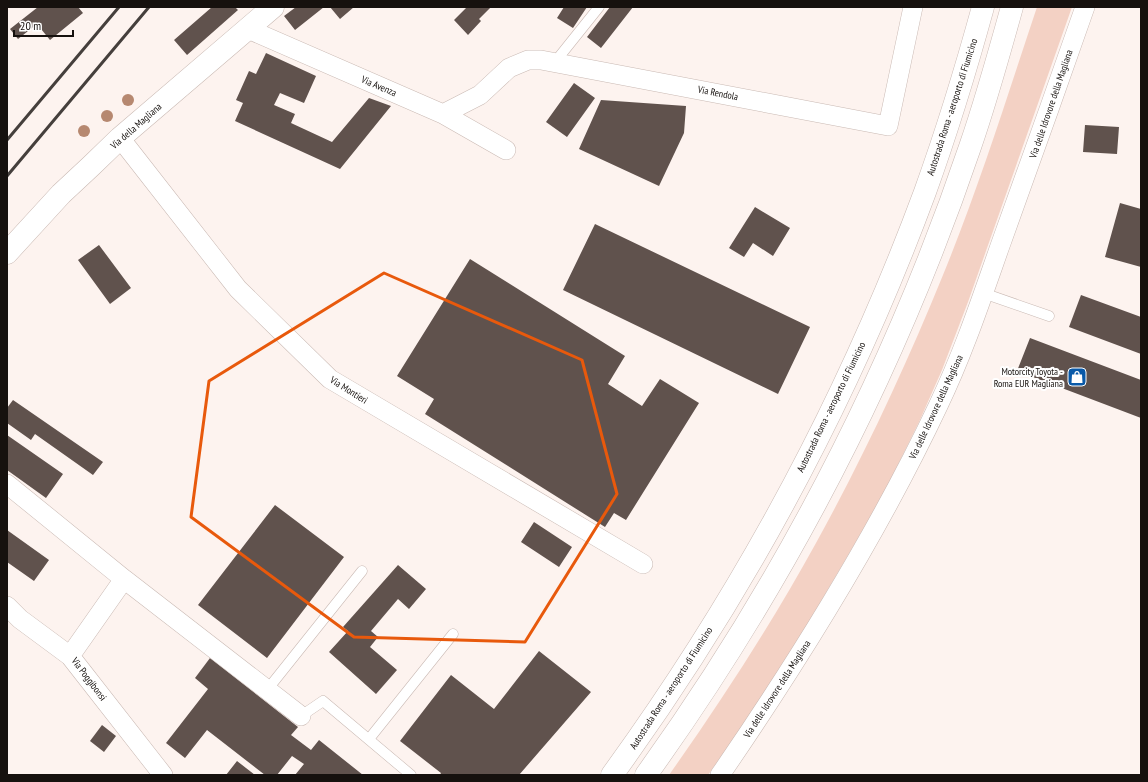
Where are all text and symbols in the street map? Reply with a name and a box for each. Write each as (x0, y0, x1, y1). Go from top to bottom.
scale bar (14, 12, 73, 38)
text: 20 m (20, 18, 41, 33)
street label: Autostrada Roma - aeroporto di Fiumicino (924, 37, 980, 177)
street label: Via delle Idrovore della Magliana (1026, 48, 1076, 161)
street label: Via Avenza (358, 72, 399, 99)
street label: Via Rendola (696, 83, 739, 103)
street label: Via della Magliana (107, 100, 164, 152)
street label: Autostrada Roma - aeroporto di Fiumicino (794, 340, 868, 474)
street label: Via delle Idrovore della Magliana (906, 353, 966, 462)
place label: Motorcity Toyota - Roma EUR Magliana (994, 365, 1063, 390)
shop icon: Motorcity Toyota - Roma EUR Magliana (1066, 366, 1088, 388)
street label: Via Montieri (327, 373, 370, 407)
street label: Autostrada Roma - aeroporto di Fiumicino (627, 624, 715, 752)
street label: Via delle Idrovore della Magliana (740, 638, 813, 741)
street label: Via Poggibonsi (68, 654, 109, 703)

